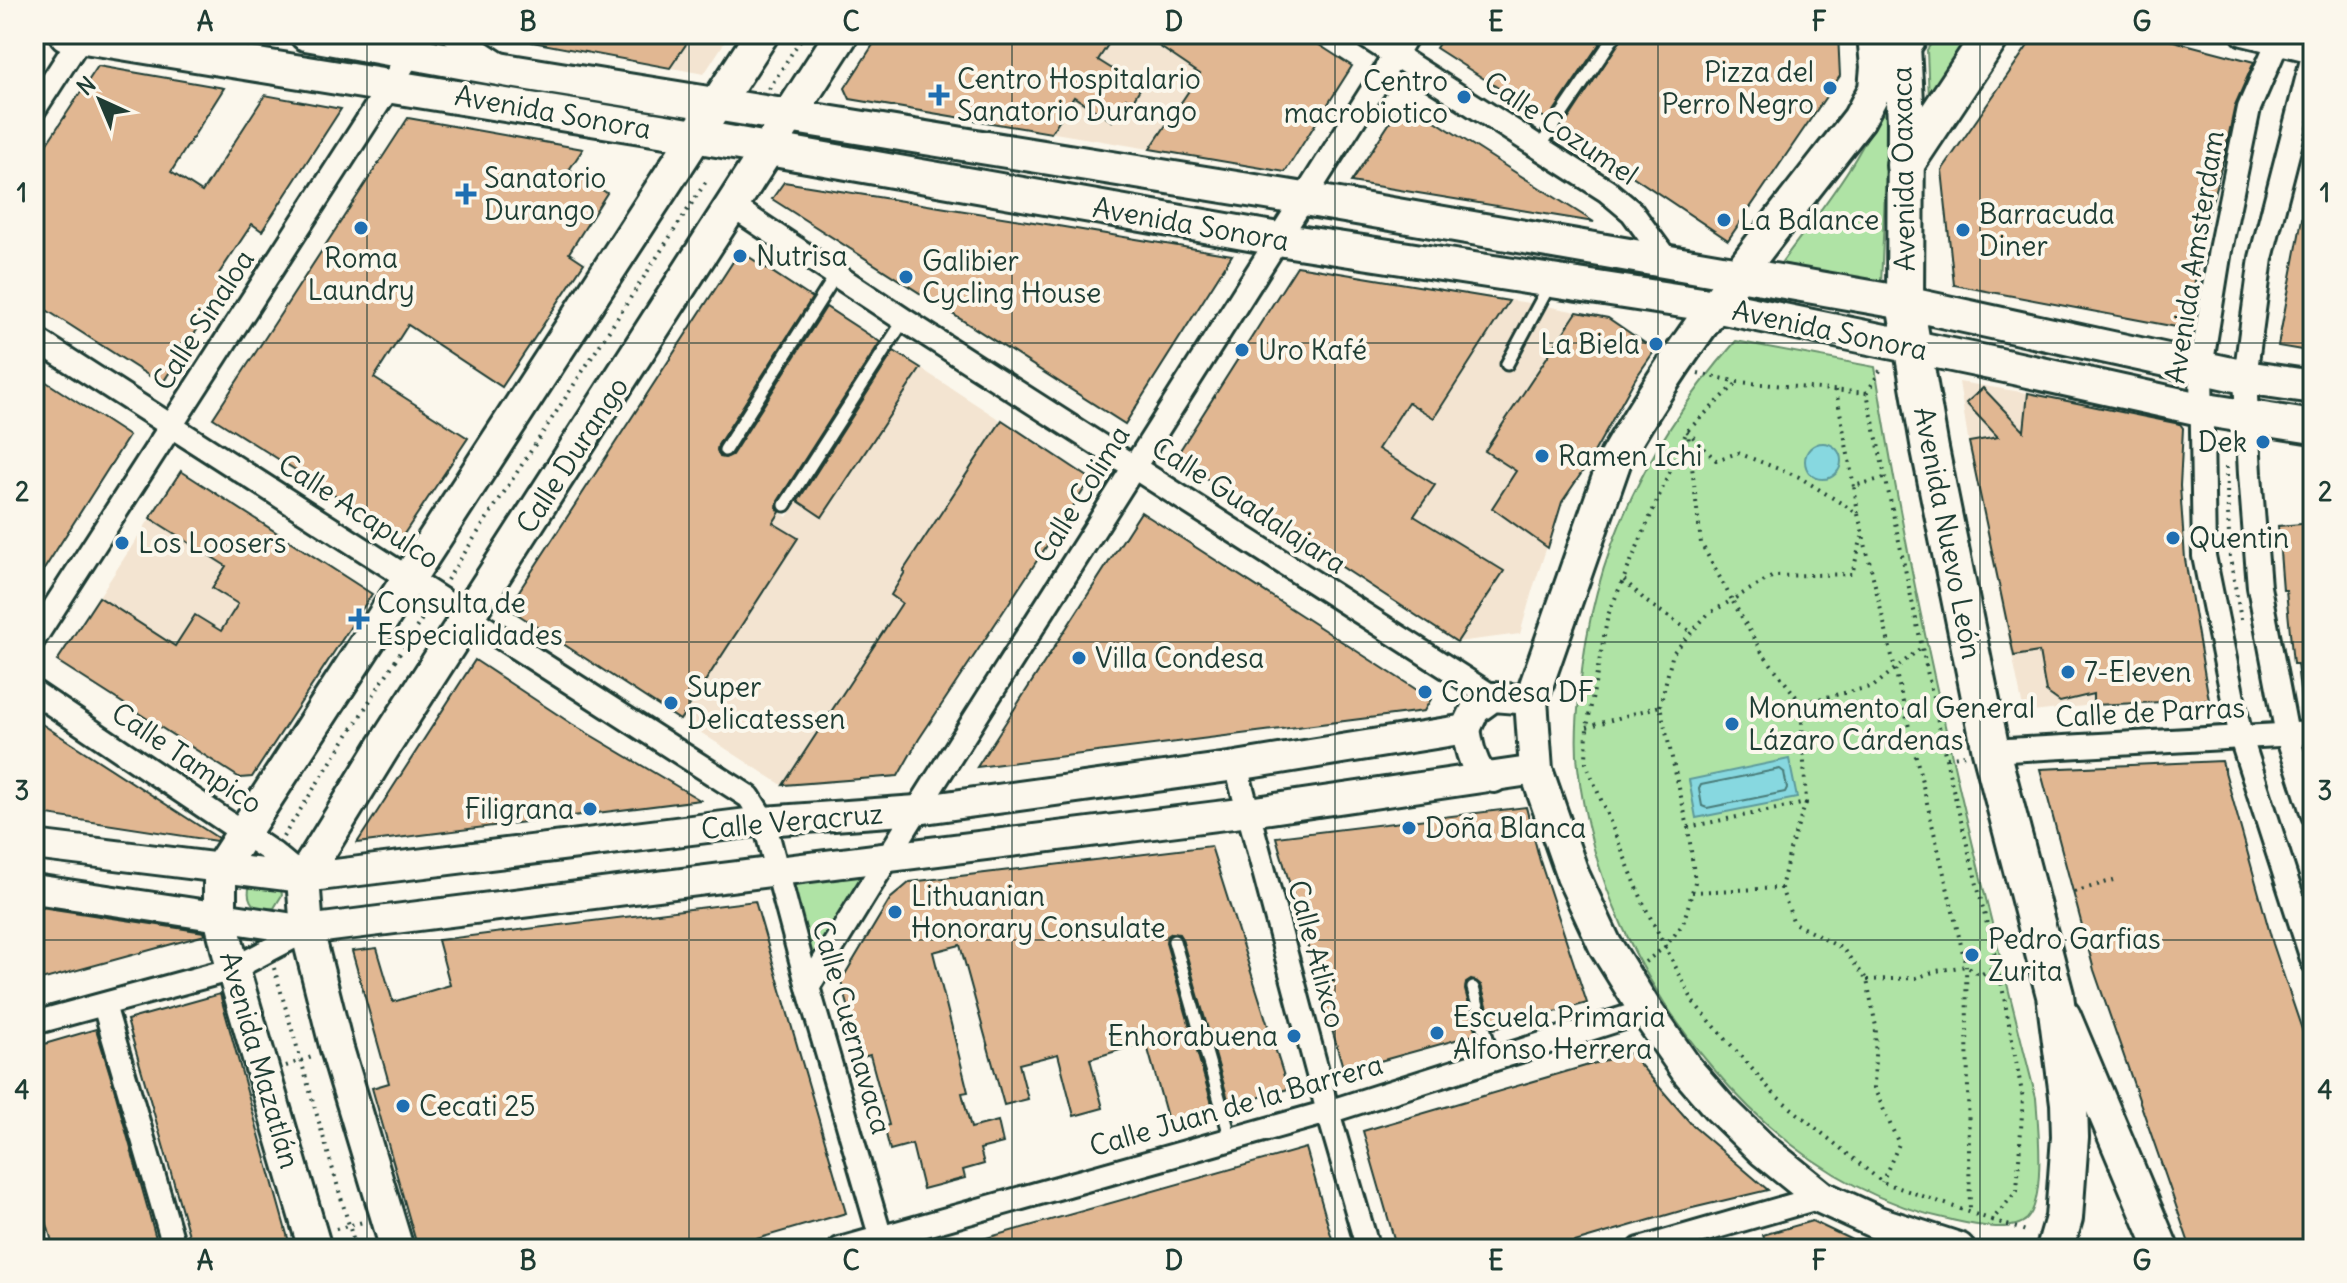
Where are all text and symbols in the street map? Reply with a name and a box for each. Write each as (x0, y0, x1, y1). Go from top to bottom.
text: A (197, 5, 214, 38)
text: B (519, 5, 537, 38)
text: C (842, 5, 860, 38)
text: D (1165, 5, 1183, 38)
text: E (1488, 5, 1504, 38)
text: F (1812, 5, 1827, 38)
text: G (2133, 5, 2152, 38)
place label: Pizza del Perro Negro (1661, 54, 1814, 122)
north arrow (60, 60, 140, 140)
place label: Centro Hospitalario Sanatorio Durango (957, 61, 1201, 129)
place label: Centro macrobiotico (1284, 63, 1448, 131)
street label: Calle Cozumel (1477, 63, 1645, 193)
street label: Avenida Oaxaca (1883, 66, 1923, 272)
text: N (71, 70, 101, 101)
street label: Avenida Sonora (452, 77, 654, 147)
marker: Pizza del Perro Negro (1821, 79, 1839, 97)
marker: Centro Hospitalario Sanatorio Durango (928, 84, 950, 106)
marker: Centro macrobiotico (1455, 88, 1473, 106)
street label: Avenida Amsterdam (2156, 128, 2232, 386)
place label: Sanatorio Durango (484, 160, 606, 228)
text: 1 (17, 176, 27, 209)
text: 1 (2320, 176, 2330, 209)
marker: Sanatorio Durango (455, 183, 477, 205)
street label: Avenida Sonora (1090, 189, 1292, 259)
place label: Barracuda Diner (1979, 196, 2115, 264)
place label: La Balance (1740, 202, 1879, 238)
marker: La Balance (1715, 211, 1733, 229)
marker: Roma Laundry (352, 219, 370, 237)
marker: Barracuda Diner (1954, 221, 1972, 239)
place label: Nutrisa (756, 238, 847, 274)
place label: Roma Laundry (307, 240, 415, 308)
street label: Calle Sinaloa (144, 243, 262, 397)
place label: Galibier Cycling House (922, 243, 1101, 311)
marker: Nutrisa (731, 247, 749, 265)
marker: Galibier Cycling House (897, 268, 915, 286)
street label: Avenida Sonora (1729, 292, 1931, 368)
place label: La Biela (1540, 326, 1640, 362)
place label: Uro Kafé (1258, 332, 1367, 368)
marker: La Biela (1647, 335, 1665, 353)
marker: Uro Kafé (1233, 341, 1251, 359)
street label: Calle Durango (508, 370, 636, 540)
street label: Avenida Nuevo León (1906, 404, 1990, 662)
street label: Calle Colima (1025, 419, 1137, 569)
place label: Dek (2198, 424, 2247, 460)
street label: Calle Guadalajara (1145, 429, 1353, 581)
marker: Dek (2254, 433, 2272, 451)
place label: Ramen Ichi (1558, 438, 1702, 474)
street label: Calle Acapulco (272, 446, 446, 576)
marker: Ramen Ichi (1533, 447, 1551, 465)
text: 2 (15, 475, 29, 508)
text: 2 (2318, 475, 2332, 508)
place label: Quentin (2189, 520, 2289, 556)
place label: Los Loosers (138, 525, 286, 561)
marker: Quentin (2164, 529, 2182, 547)
marker: Los Loosers (113, 534, 131, 552)
place label: Consulta de Especialidades (377, 585, 563, 653)
marker: Consulta de Especialidades (348, 608, 370, 630)
place label: Villa Condesa (1095, 640, 1264, 676)
marker: Villa Condesa (1070, 649, 1088, 667)
place label: 7-Eleven (2084, 654, 2191, 690)
marker: 7-Eleven (2059, 663, 2077, 681)
place label: Super Delicatessen (687, 669, 846, 737)
place label: Condesa DF (1441, 674, 1594, 710)
marker: Condesa DF (1416, 683, 1434, 701)
street label: Calle de Parras (2054, 689, 2246, 735)
place label: Monumento al General Lázaro Cárdenas (1748, 690, 2035, 758)
street label: Calle Tampico (105, 694, 269, 822)
marker: Super Delicatessen (662, 694, 680, 712)
marker: Monumento al General Lázaro Cárdenas (1723, 715, 1741, 733)
text: 3 (15, 774, 29, 807)
text: 3 (2318, 774, 2332, 807)
place label: Filigrana (464, 791, 574, 827)
street label: Calle Veracruz (700, 795, 884, 847)
marker: Filigrana (581, 800, 599, 818)
place label: Doña Blanca (1425, 810, 1586, 846)
marker: Doña Blanca (1400, 819, 1418, 837)
street label: Calle Atlixco (1280, 876, 1354, 1032)
place label: Lithuanian Honorary Consulate (911, 878, 1166, 946)
marker: Lithuanian Honorary Consulate (886, 903, 904, 921)
street label: Calle Cuernavaca (804, 916, 900, 1138)
place label: Pedro Garfias Zurita (1988, 921, 2161, 989)
marker: Pedro Garfias Zurita (1963, 946, 1981, 964)
street label: Avenida Mazatlán (212, 948, 308, 1172)
place label: Escuela Primaria Alfonso Herrera (1453, 999, 1665, 1067)
place label: Enhorabuena (1108, 1018, 1278, 1054)
marker: Escuela Primaria Alfonso Herrera (1428, 1024, 1446, 1042)
marker: Enhorabuena (1285, 1027, 1303, 1045)
street label: Calle Juan de la Barrera (1085, 1046, 1387, 1164)
text: 4 (14, 1073, 30, 1106)
text: 4 (2317, 1073, 2333, 1106)
place label: Cecati 25 (419, 1088, 536, 1124)
marker: Cecati 25 (394, 1097, 412, 1115)
text: A (197, 1244, 214, 1277)
text: B (519, 1244, 537, 1277)
text: C (842, 1244, 860, 1277)
text: D (1165, 1244, 1183, 1277)
text: E (1488, 1244, 1504, 1277)
text: F (1812, 1244, 1827, 1277)
text: G (2133, 1244, 2152, 1277)

